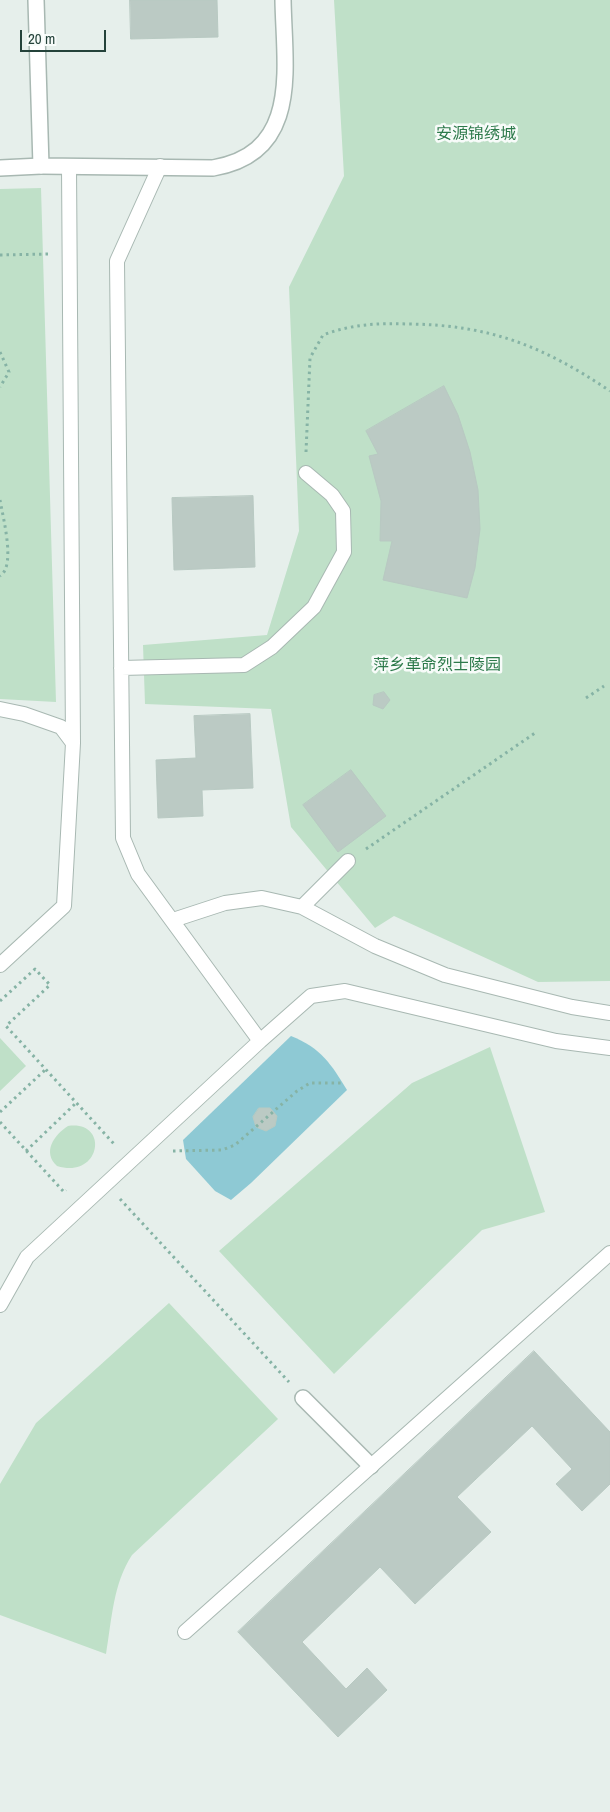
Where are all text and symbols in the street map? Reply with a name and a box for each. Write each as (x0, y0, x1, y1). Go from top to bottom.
scale bar (22, 20, 109, 52)
text: 20 m (28, 28, 55, 49)
park label: 安源锦绣城 (436, 125, 516, 145)
park label: 萍乡革命烈士陵园 (373, 656, 501, 676)

